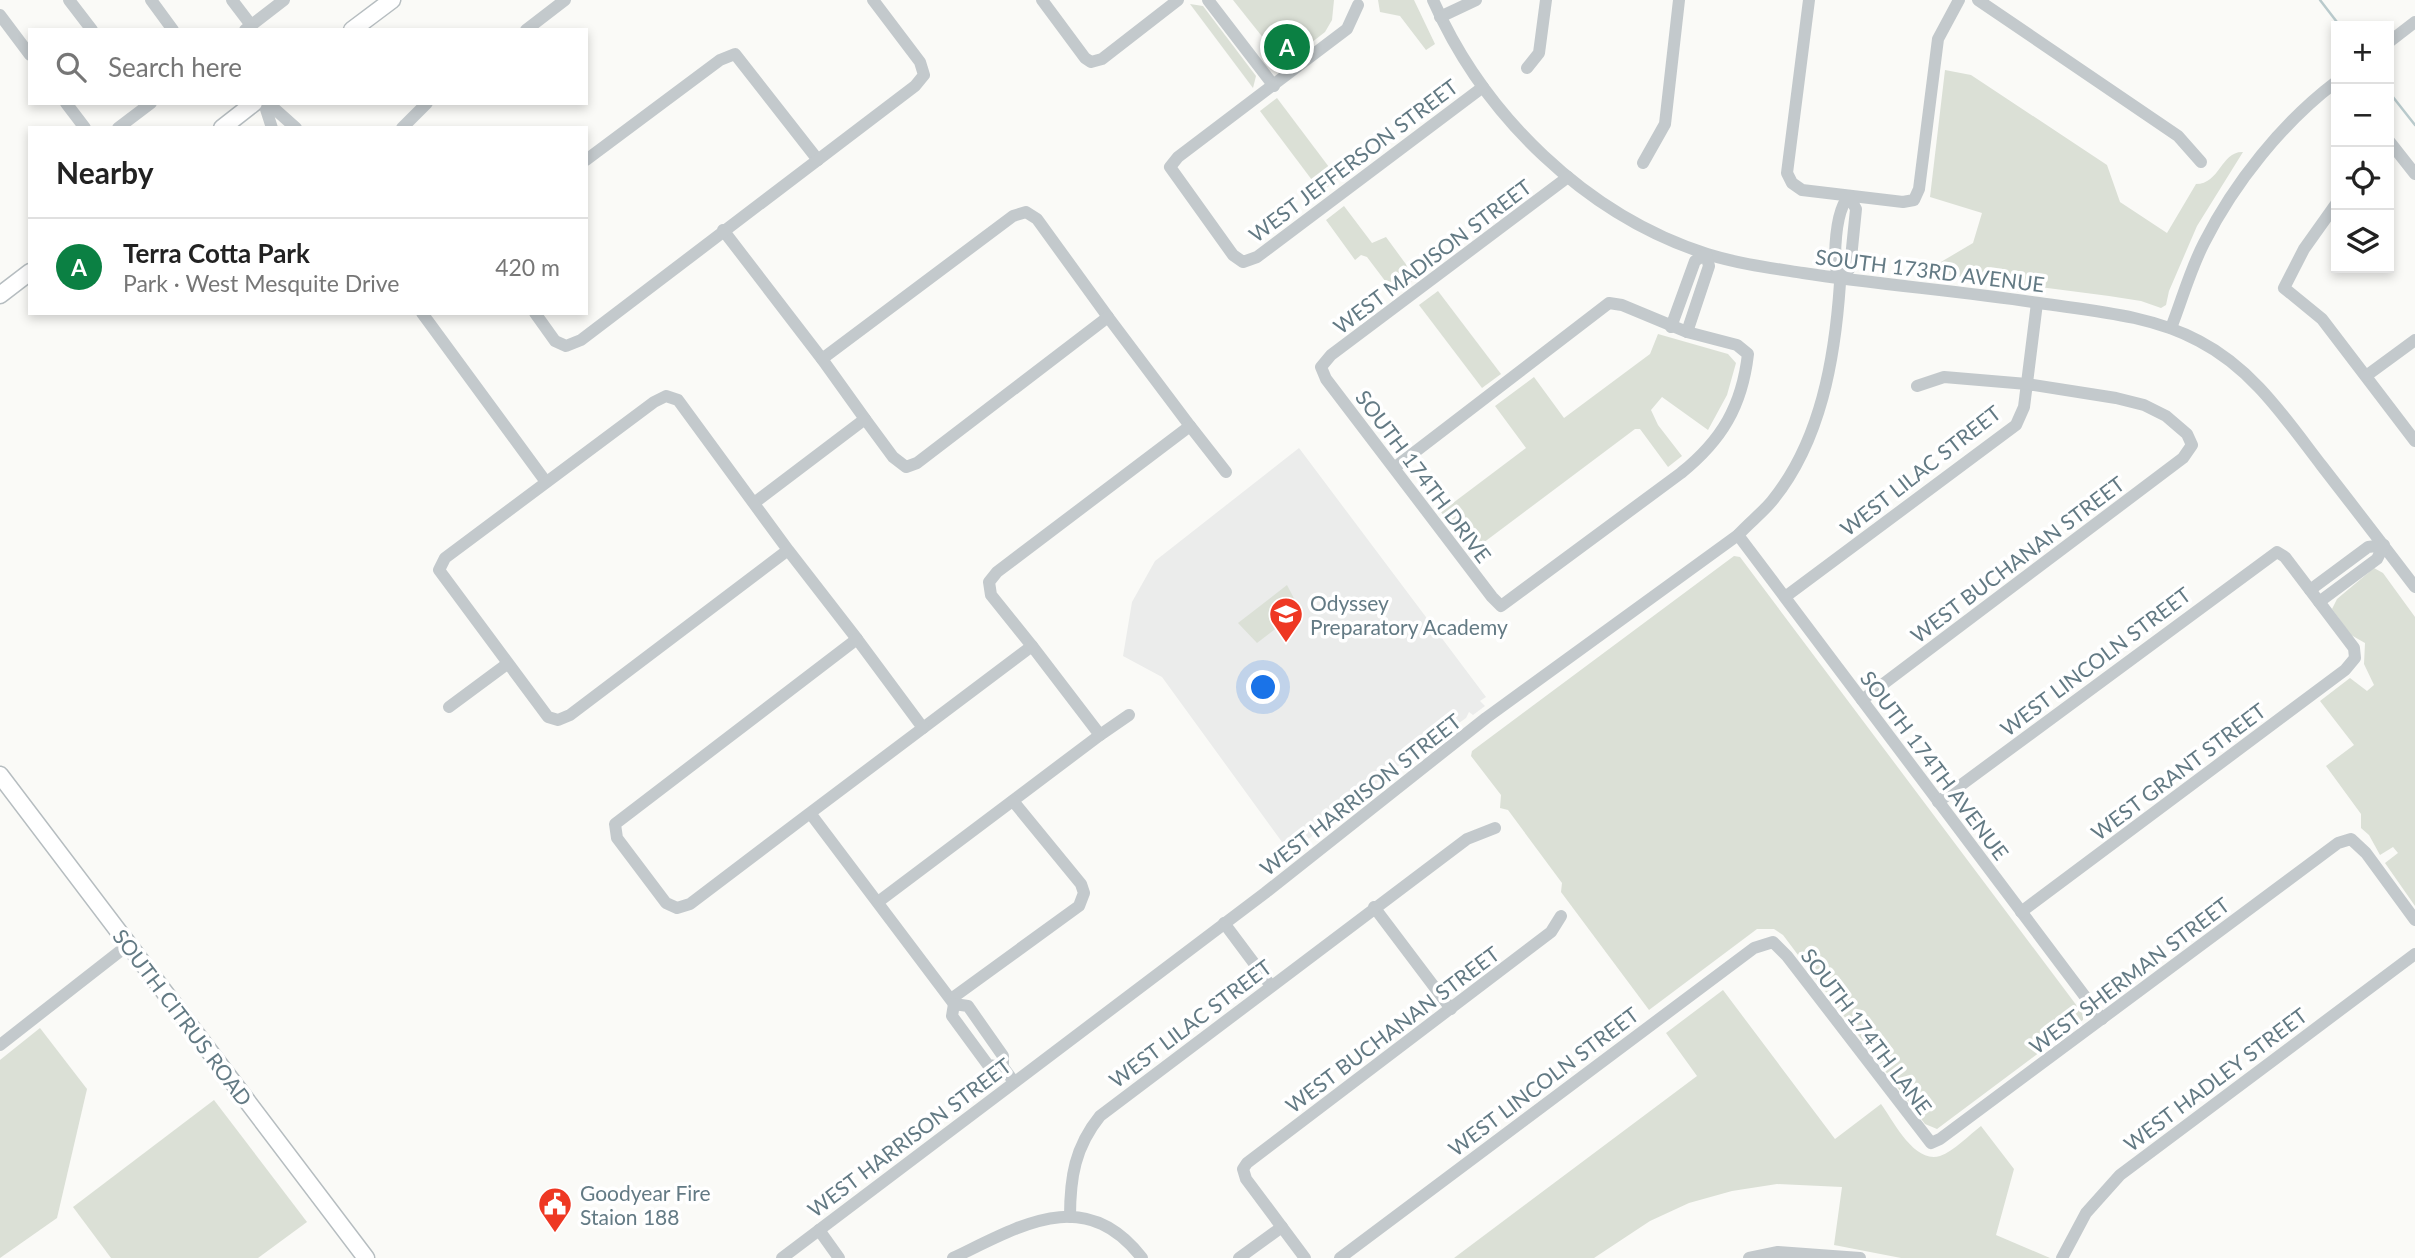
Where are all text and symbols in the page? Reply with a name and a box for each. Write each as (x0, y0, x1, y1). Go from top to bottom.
pin: A (1264, 21, 1310, 73)
map controls (2331, 21, 2394, 273)
button: + (2331, 21, 2394, 84)
search box (28, 28, 588, 105)
icon: search (52, 48, 90, 86)
text: Search here (108, 51, 242, 83)
street label: WEST JEFFERSON STREET (1244, 73, 1463, 247)
button: − (2331, 84, 2394, 147)
button: locate (2331, 147, 2394, 210)
text: Nearby (56, 154, 154, 190)
street label: WEST MADISON STREET (1328, 173, 1536, 339)
button: layers (2331, 210, 2394, 273)
text: Terra Cotta Park (123, 237, 310, 269)
street label: SOUTH 173RD AVENUE (1814, 244, 2046, 296)
text: A (71, 253, 87, 281)
text: 420 m (495, 253, 560, 281)
text: Park · West Mesquite Drive (123, 269, 400, 297)
street label: SOUTH 174TH DRIVE (1351, 385, 1497, 567)
street label: WEST LILAC STREET (1835, 399, 2006, 540)
street label: WEST BUCHANAN STREET (1905, 470, 2129, 648)
street label: WEST LINCOLN STREET (1995, 581, 2195, 741)
place label: Odyssey Preparatory Academy (1310, 590, 1508, 639)
school or university icon: Odyssey Preparatory Academy (1267, 595, 1305, 644)
street label: SOUTH 174TH AVENUE (1856, 666, 2014, 864)
your location (1246, 670, 1280, 704)
street label: WEST GRANT STREET (2086, 697, 2271, 845)
street label: WEST HARRISON STREET (1255, 707, 1466, 880)
street label: WEST SHERMAN STREET (2024, 891, 2234, 1058)
street label: SOUTH CITRUS ROAD (108, 924, 258, 1110)
street label: WEST BUCHANAN STREET (1280, 940, 1504, 1118)
street label: SOUTH 174TH LANE (1797, 943, 1937, 1119)
street label: WEST LILAC STREET (1104, 953, 1277, 1092)
street label: WEST LINCOLN STREET (1443, 1001, 1643, 1161)
street label: WEST HADLEY STREET (2119, 1002, 2312, 1156)
street label: WEST HARRISON STREET (802, 1052, 1016, 1222)
place label: Goodyear Fire Staion 188 (580, 1180, 711, 1229)
public building icon: Goodyear Fire Staion 188 (536, 1185, 574, 1234)

